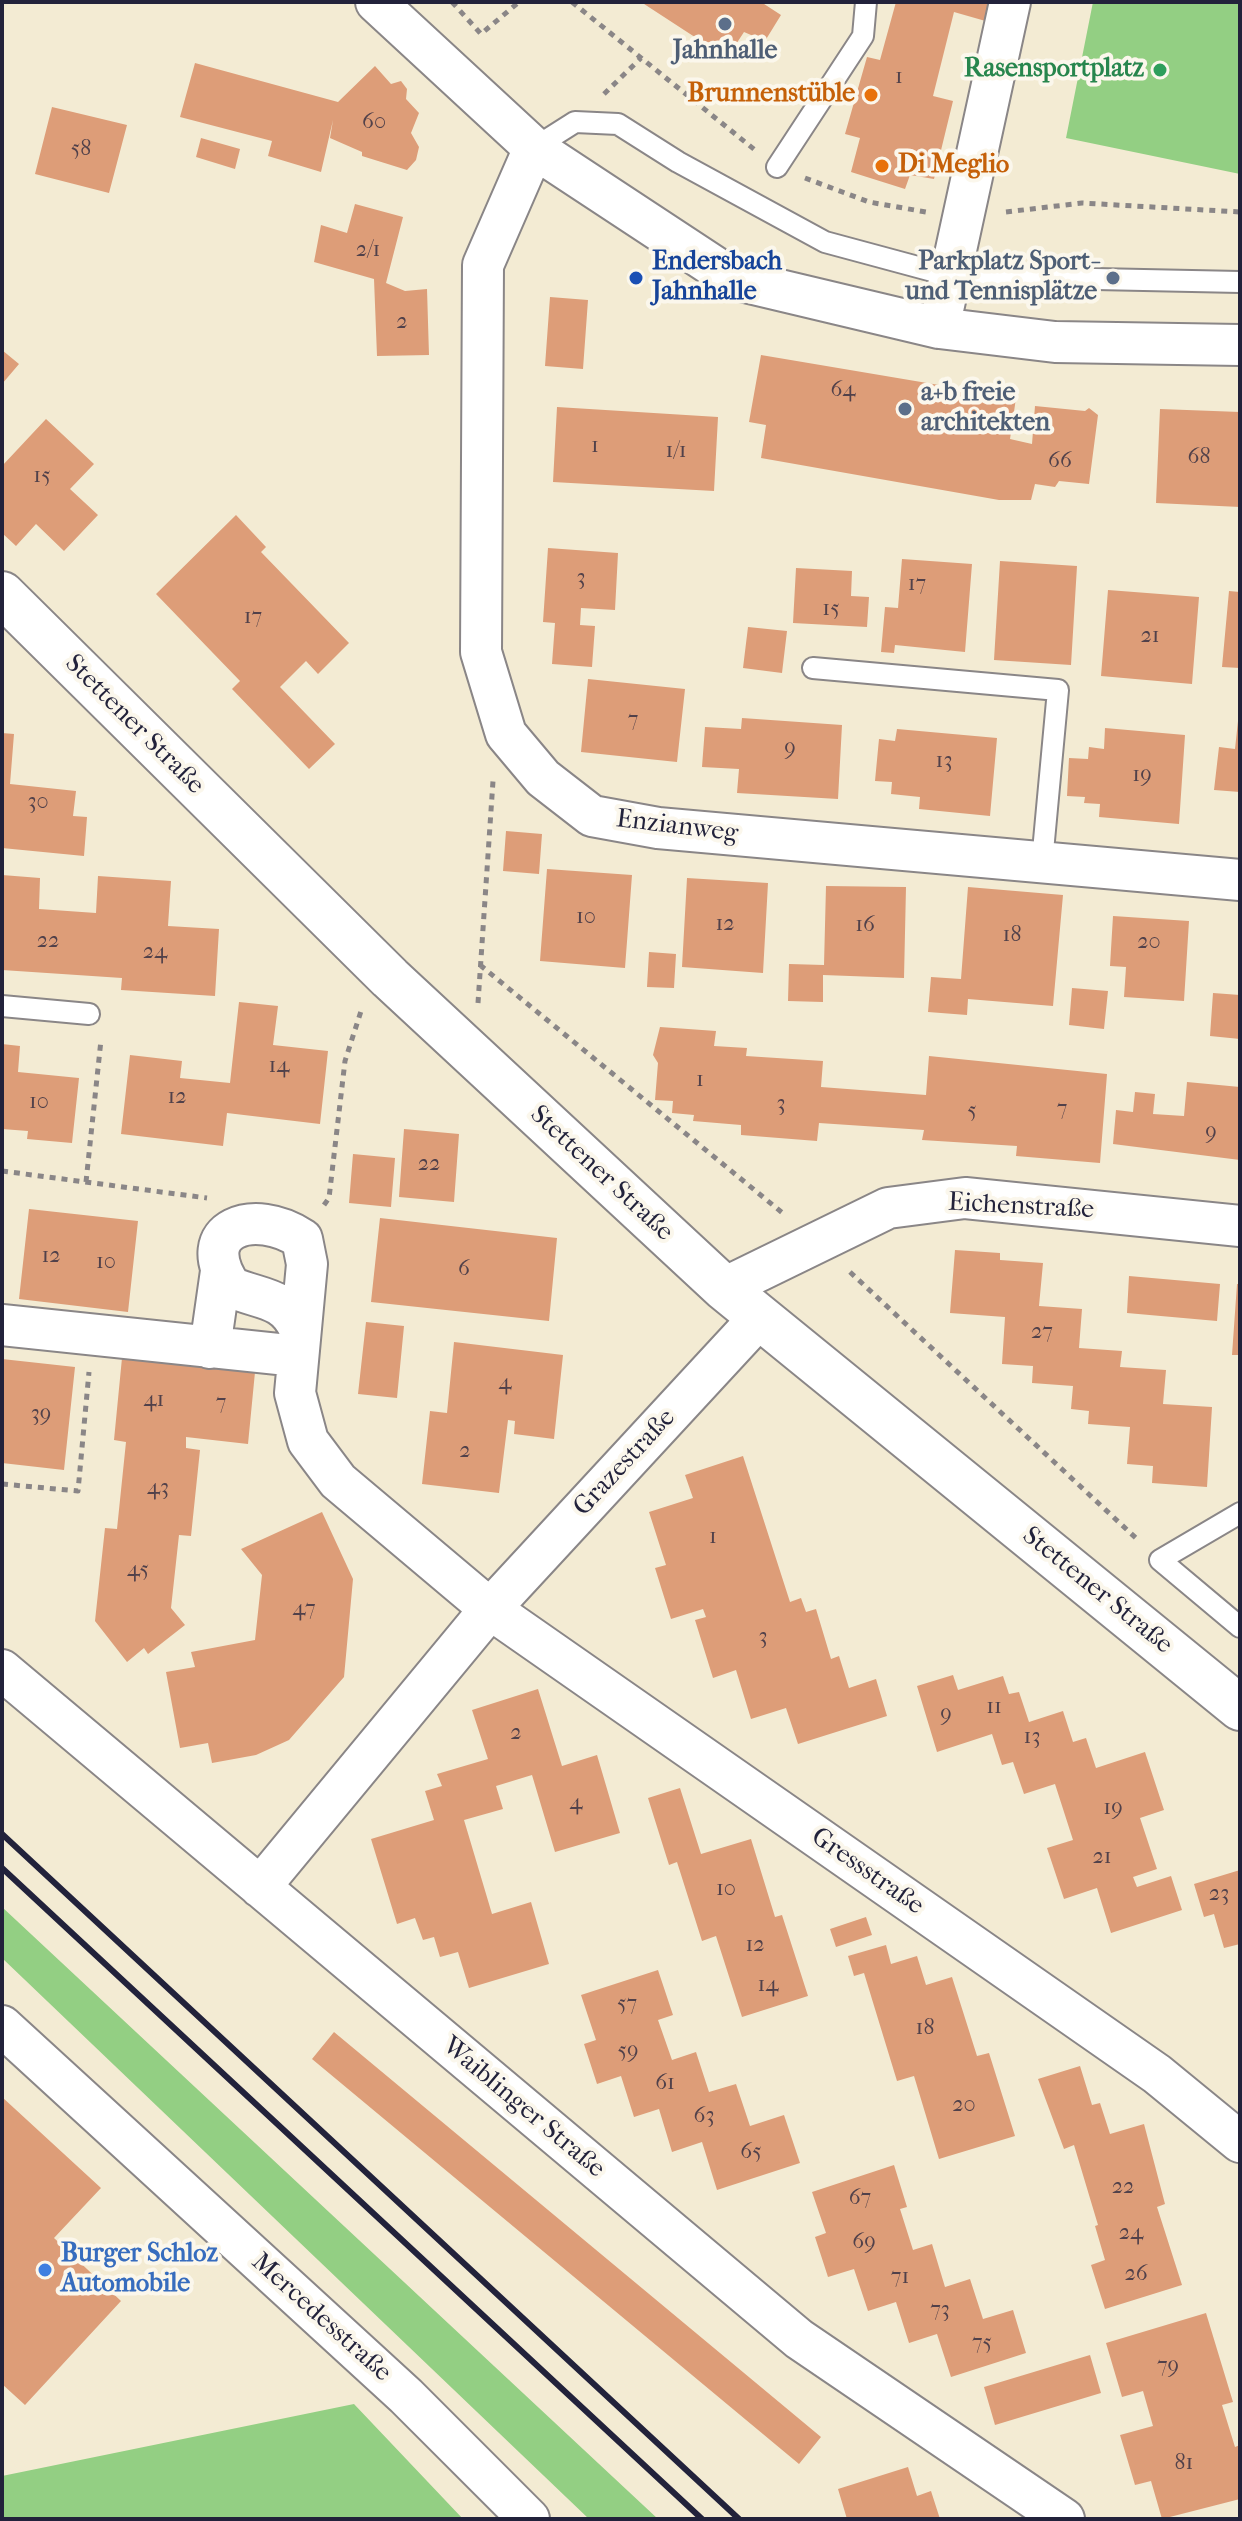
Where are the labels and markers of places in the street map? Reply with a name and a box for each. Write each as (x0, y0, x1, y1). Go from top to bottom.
marker: Jahnhalle (716, 15, 734, 33)
place label: Jahnhalle (673, 36, 777, 68)
place label: Rasensportplatz (964, 54, 1144, 86)
marker: Rasensportplatz (1151, 61, 1169, 79)
place label: Brunnenstüble (687, 79, 855, 111)
marker: Brunnenstüble (862, 86, 880, 104)
place label: Di Meglio (898, 150, 1009, 182)
marker: Di Meglio (873, 157, 891, 175)
place label: Endersbach Jahnhalle (652, 247, 782, 308)
place label: Parkplatz Sport- und Tennisplätze (905, 247, 1097, 308)
marker: Endersbach Jahnhalle (627, 269, 645, 287)
marker: Parkplatz Sport- und Tennisplätze (1104, 269, 1122, 287)
place label: a+b freie architekten (921, 378, 1050, 440)
marker: a+b freie architekten (896, 400, 914, 418)
place label: Burger Schloz Automobile (61, 2239, 218, 2300)
marker: Burger Schloz Automobile (36, 2261, 54, 2279)

